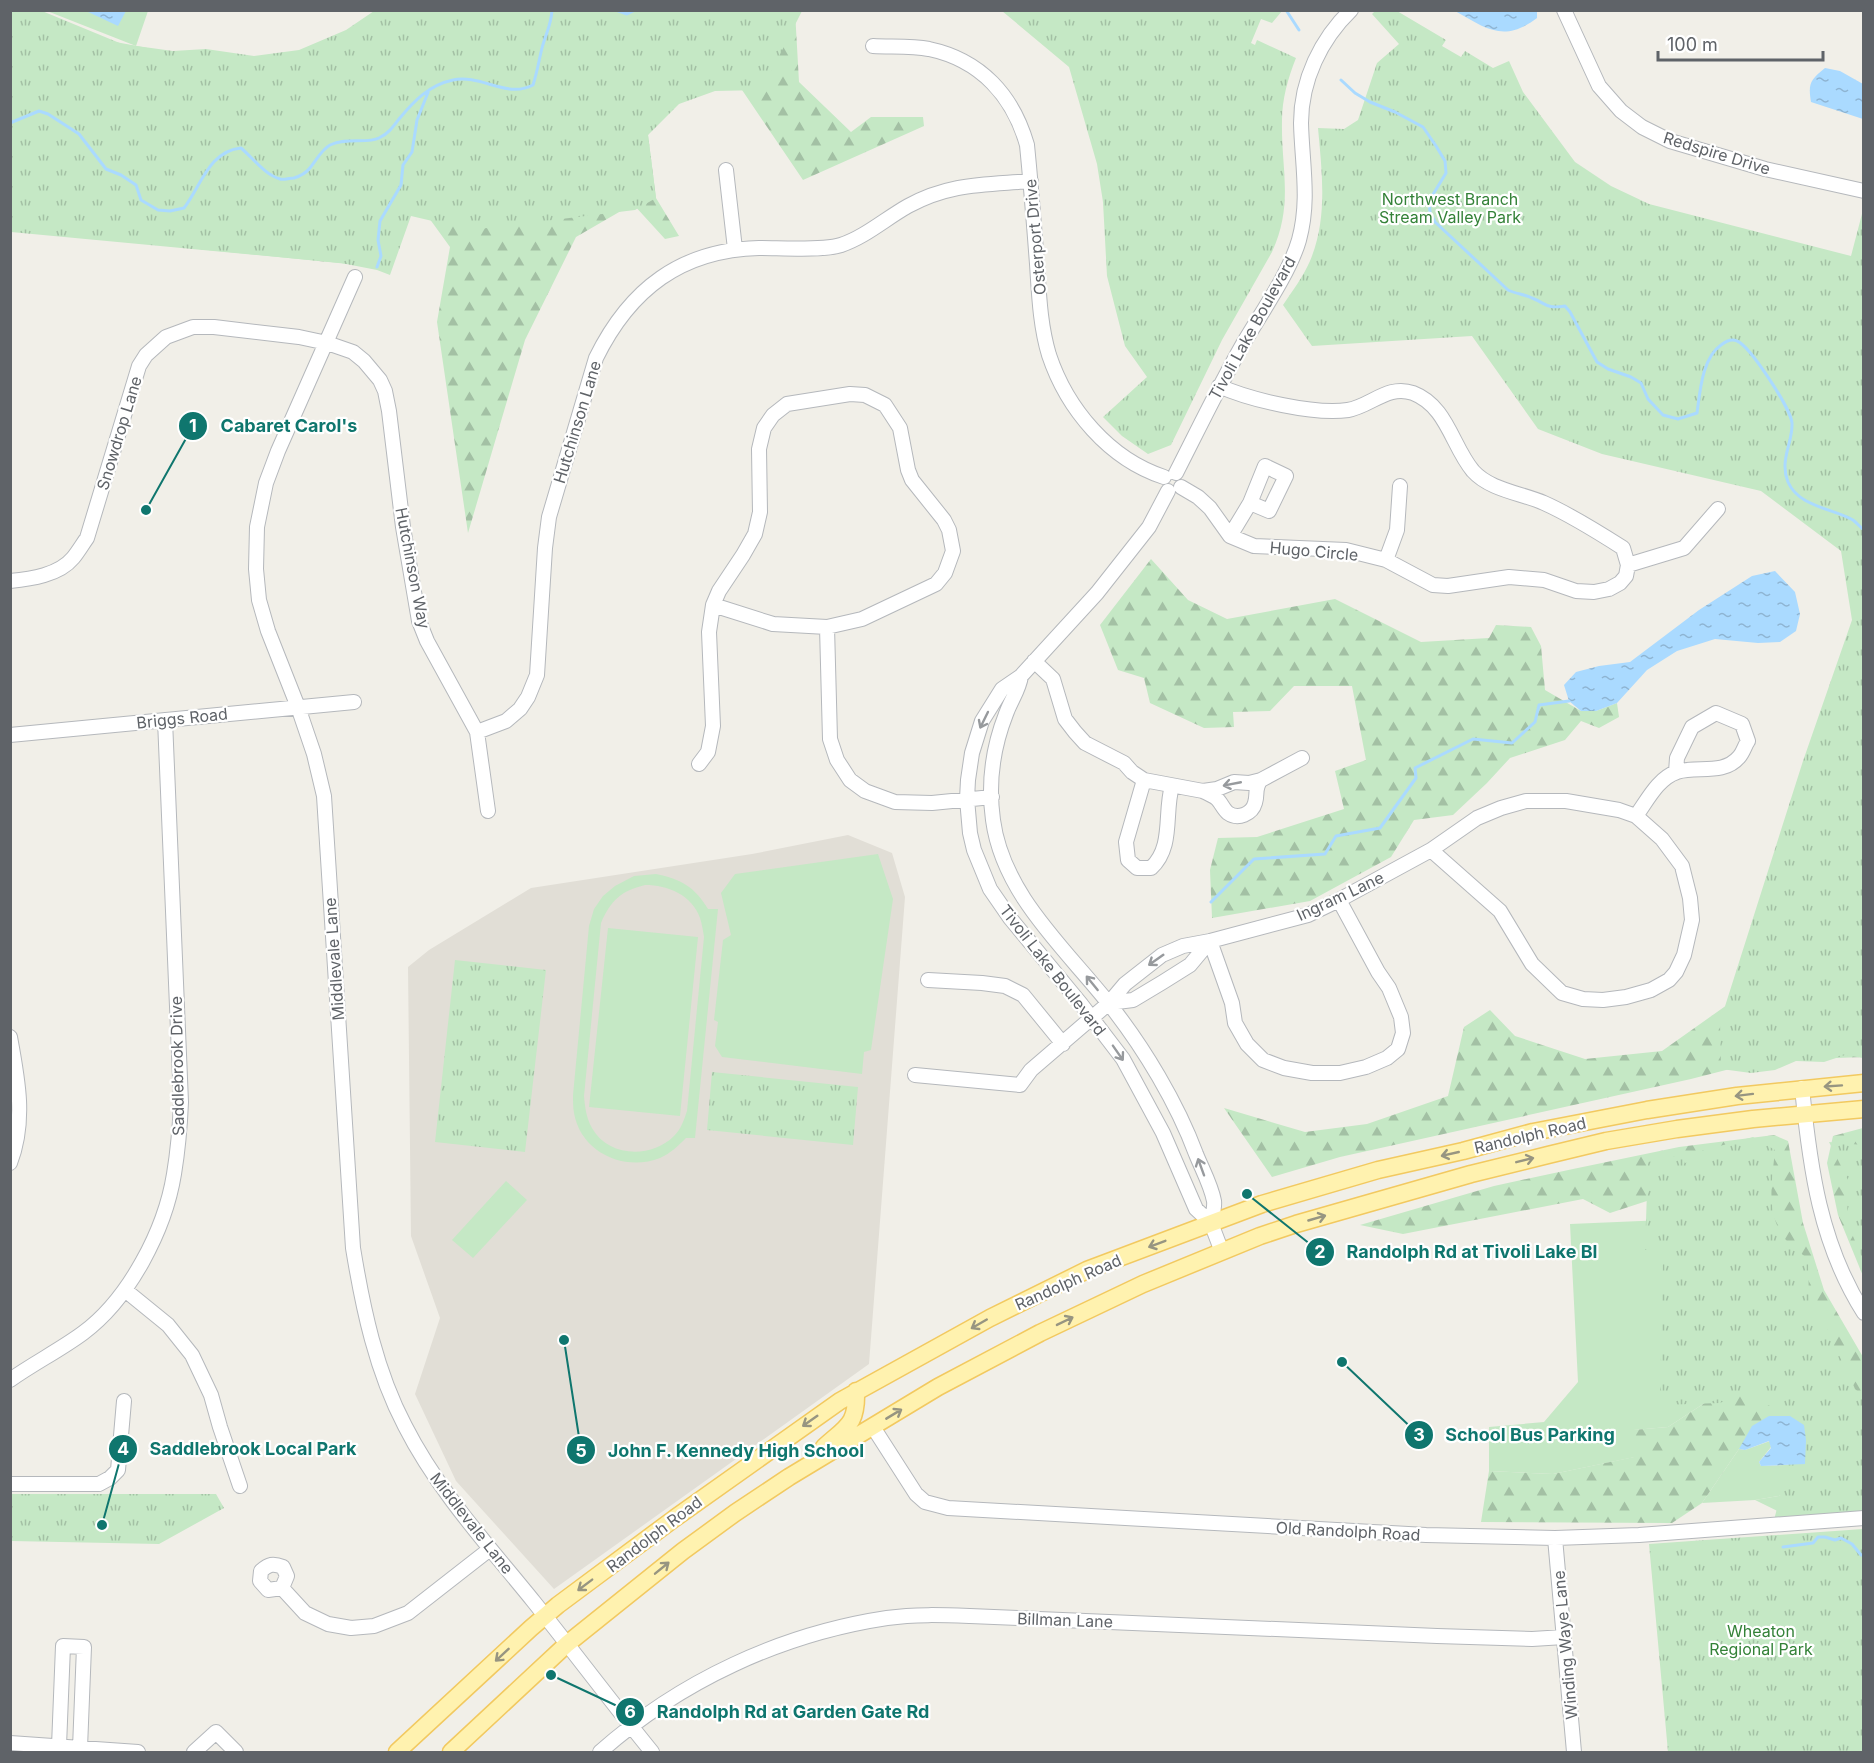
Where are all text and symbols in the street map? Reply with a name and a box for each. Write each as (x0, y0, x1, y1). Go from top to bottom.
scale bar (1658, 24, 1823, 62)
text: 100 m (1667, 34, 1718, 55)
street label: Redspire Drive (1661, 127, 1773, 179)
street label: Osterport Drive (1020, 178, 1050, 296)
park label: Northwest Branch Stream Valley Park (1379, 189, 1521, 227)
street label: Tivoli Lake Boulevard (1204, 253, 1300, 403)
street label: Hutchinson Lane (549, 358, 605, 486)
street label: Snowdrop Lane (92, 374, 146, 492)
callout: Cabaret Carol's (178, 408, 369, 444)
text: 1 (189, 415, 197, 436)
text: Cabaret Carol's (221, 415, 357, 436)
street label: Hutchinson Way (391, 506, 435, 630)
street label: Hugo Circle (1269, 537, 1359, 565)
street label: Briggs Road (135, 703, 229, 733)
one-way arrow (977, 710, 989, 728)
one-way arrow (1223, 779, 1242, 790)
street label: Ingram Lane (1293, 867, 1387, 925)
street label: Middlevale Lane (320, 897, 348, 1021)
street label: Tivoli Lake Boulevard (996, 900, 1110, 1040)
one-way arrow (1149, 954, 1165, 966)
one-way arrow (1085, 975, 1098, 991)
street label: Saddlebrook Drive (166, 996, 188, 1136)
one-way arrow (1112, 1045, 1124, 1061)
one-way arrow (1823, 1080, 1843, 1091)
one-way arrow (1735, 1089, 1754, 1100)
street label: Randolph Road (1472, 1112, 1588, 1158)
one-way arrow (1441, 1148, 1460, 1160)
one-way arrow (1515, 1154, 1534, 1166)
one-way arrow (1195, 1158, 1206, 1177)
one-way arrow (1307, 1212, 1326, 1223)
callout: Randolph Rd at Tivoli Lake Bl (1305, 1234, 1609, 1270)
one-way arrow (1148, 1239, 1167, 1250)
text: 2 (1314, 1241, 1326, 1262)
text: Randolph Rd at Tivoli Lake Bl (1347, 1241, 1597, 1262)
street label: Randolph Road (1012, 1250, 1124, 1314)
one-way arrow (1056, 1315, 1073, 1327)
one-way arrow (971, 1319, 988, 1331)
one-way arrow (885, 1407, 902, 1419)
one-way arrow (803, 1415, 819, 1427)
callout: School Bus Parking (1404, 1417, 1627, 1453)
text: 3 (1413, 1424, 1425, 1445)
text: School Bus Parking (1445, 1424, 1615, 1445)
callout: Saddlebrook Local Park (108, 1431, 369, 1467)
callout: John F. Kennedy High School (566, 1432, 877, 1468)
text: 4 (117, 1438, 129, 1459)
text: Saddlebrook Local Park (149, 1438, 357, 1459)
text: 5 (575, 1440, 587, 1461)
text: John F. Kennedy High School (608, 1440, 864, 1461)
street label: Middlevale Lane (426, 1468, 518, 1578)
street label: Randolph Road (602, 1492, 706, 1576)
street label: Old Randolph Road (1275, 1517, 1421, 1545)
one-way arrow (653, 1562, 669, 1575)
street label: Winding Waye Lane (1549, 1570, 1581, 1720)
one-way arrow (577, 1579, 593, 1592)
street label: Billman Lane (1017, 1608, 1113, 1632)
park label: Wheaton Regional Park (1709, 1621, 1813, 1659)
one-way arrow (494, 1648, 509, 1662)
callout: Randolph Rd at Garden Gate Rd (615, 1694, 941, 1730)
text: 6 (624, 1701, 636, 1722)
text: Randolph Rd at Garden Gate Rd (657, 1701, 929, 1722)

